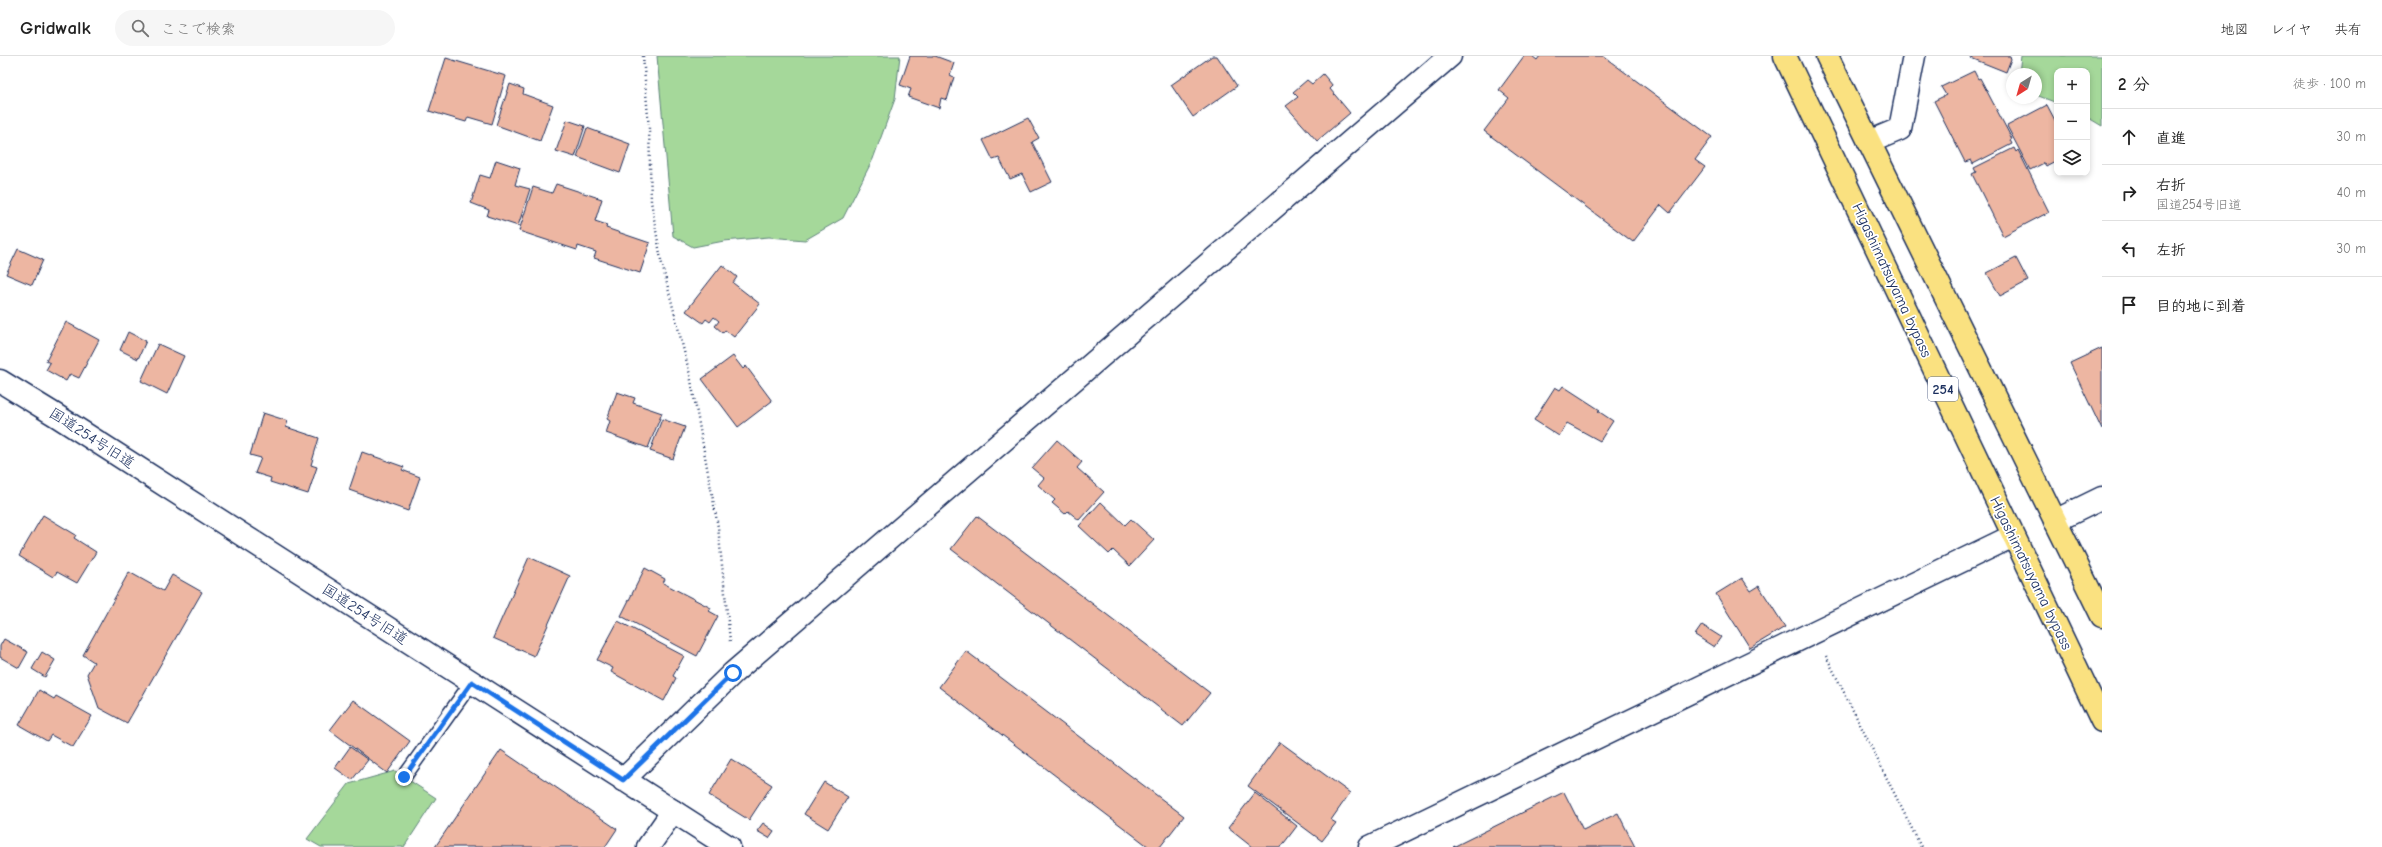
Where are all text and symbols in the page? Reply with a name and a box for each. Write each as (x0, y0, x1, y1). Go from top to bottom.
search box (115, 10, 395, 46)
text: Gridwalk (20, 17, 91, 39)
icon: search (129, 17, 151, 39)
text: ここで検索 (161, 20, 236, 38)
text: 地図 (2221, 21, 2249, 38)
text: レイヤ (2271, 21, 2312, 38)
text: 共有 (2334, 21, 2362, 38)
north arrow (2006, 68, 2042, 104)
map controls (2054, 68, 2090, 176)
button: + (2054, 68, 2090, 104)
text: 2 分 (2118, 75, 2150, 94)
text: 徒歩 · 100 m (2293, 76, 2366, 91)
button: − (2054, 104, 2090, 140)
icon: ahead (2118, 126, 2140, 148)
text: 直進 (2156, 129, 2186, 147)
text: 30 m (2336, 129, 2366, 144)
button: layers (2054, 140, 2090, 176)
text: 右折 (2156, 176, 2186, 194)
icon: right (2118, 182, 2140, 204)
text: 40 m (2337, 185, 2366, 200)
text: 国道254号旧道 (2156, 197, 2241, 212)
street label: Higashimatsuyama bypass (1848, 200, 1936, 360)
icon: left (2118, 238, 2140, 260)
text: 左折 (2156, 241, 2186, 259)
text: 30 m (2336, 241, 2366, 256)
icon: arrive (2118, 294, 2140, 316)
text: 目的地に到着 (2156, 297, 2246, 315)
road number: 254 (1928, 377, 1958, 401)
street label: 国道254号旧道 (46, 404, 138, 472)
street label: Higashimatsuyama bypass (1986, 493, 2076, 653)
street label: 国道254号旧道 (319, 580, 411, 648)
route start (724, 664, 742, 682)
route end (395, 768, 413, 786)

